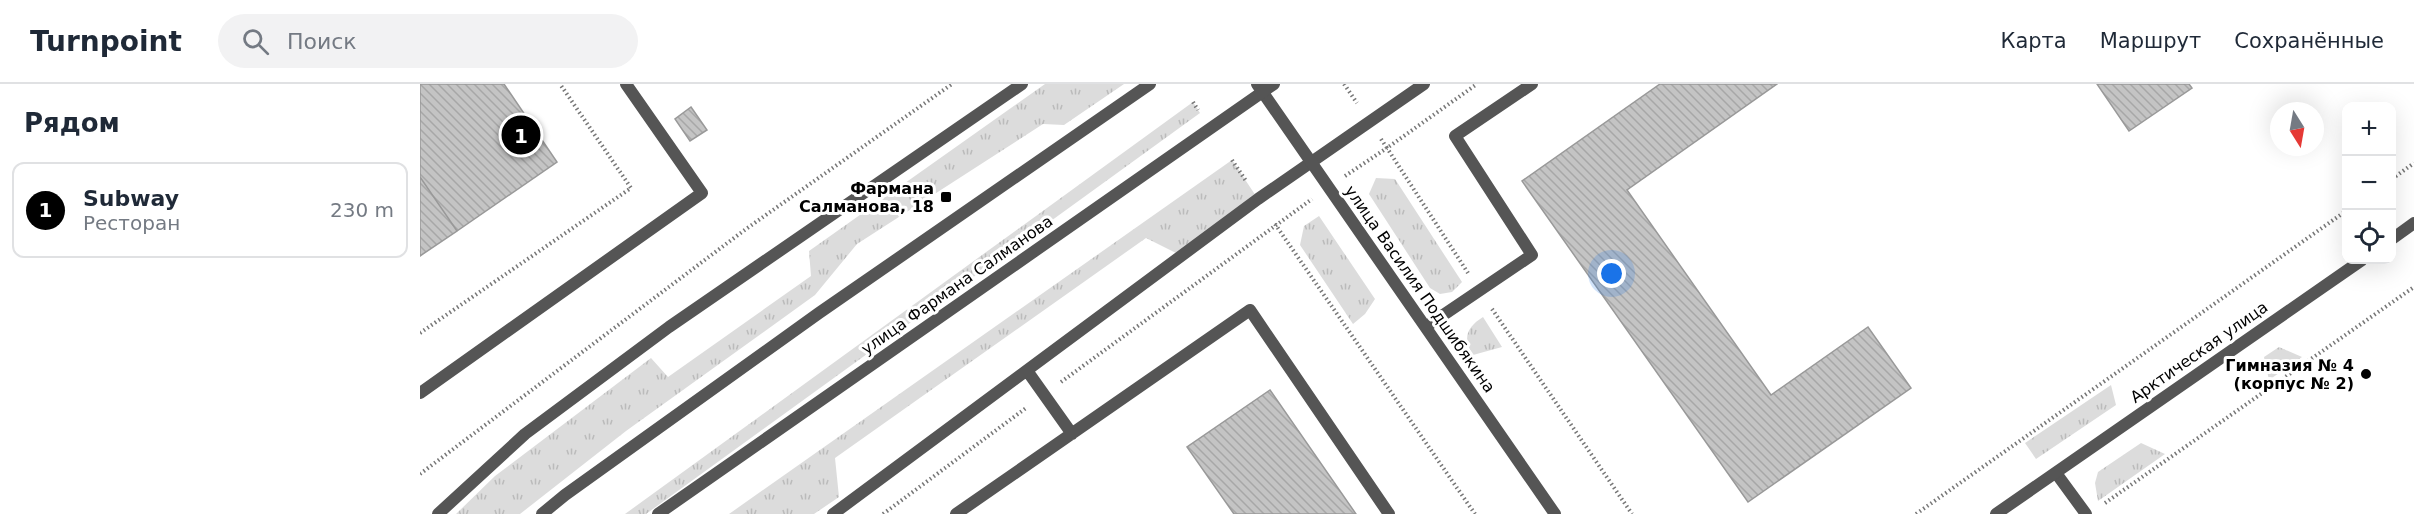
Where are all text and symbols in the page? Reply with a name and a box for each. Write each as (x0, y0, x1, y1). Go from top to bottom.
search box (218, 14, 638, 68)
text: Turnpoint (30, 25, 182, 58)
icon: search (239, 25, 272, 58)
text: Поиск (287, 29, 357, 54)
text: Карта (2001, 29, 2067, 53)
text: Маршрут (2100, 29, 2201, 53)
text: Сохранённые (2234, 29, 2384, 53)
north arrow (2270, 102, 2324, 156)
map controls (2342, 102, 2396, 264)
button: + (2342, 102, 2396, 156)
text: Рядом (24, 108, 120, 138)
pin: 1 (502, 112, 540, 158)
button: − (2342, 156, 2396, 210)
place label: Фармана Салманова, 18 (799, 179, 934, 216)
street label: улица Василия Подшибякина (1341, 182, 1499, 396)
text: Subway (83, 186, 179, 211)
marker: Фармана Салманова, 18 (939, 190, 953, 204)
text: 1 (39, 198, 52, 222)
text: 230 m (330, 198, 394, 222)
button: locate (2342, 210, 2396, 264)
text: Ресторан (83, 211, 180, 235)
street label: улица Фармана Салманова (858, 211, 1056, 359)
your location (1597, 259, 1626, 288)
street label: Арктическая улица (2127, 297, 2271, 407)
place label: Гимназия № 4 (корпус № 2) (2225, 356, 2354, 393)
marker: Гимназия № 4 (корпус № 2) (2359, 367, 2373, 381)

